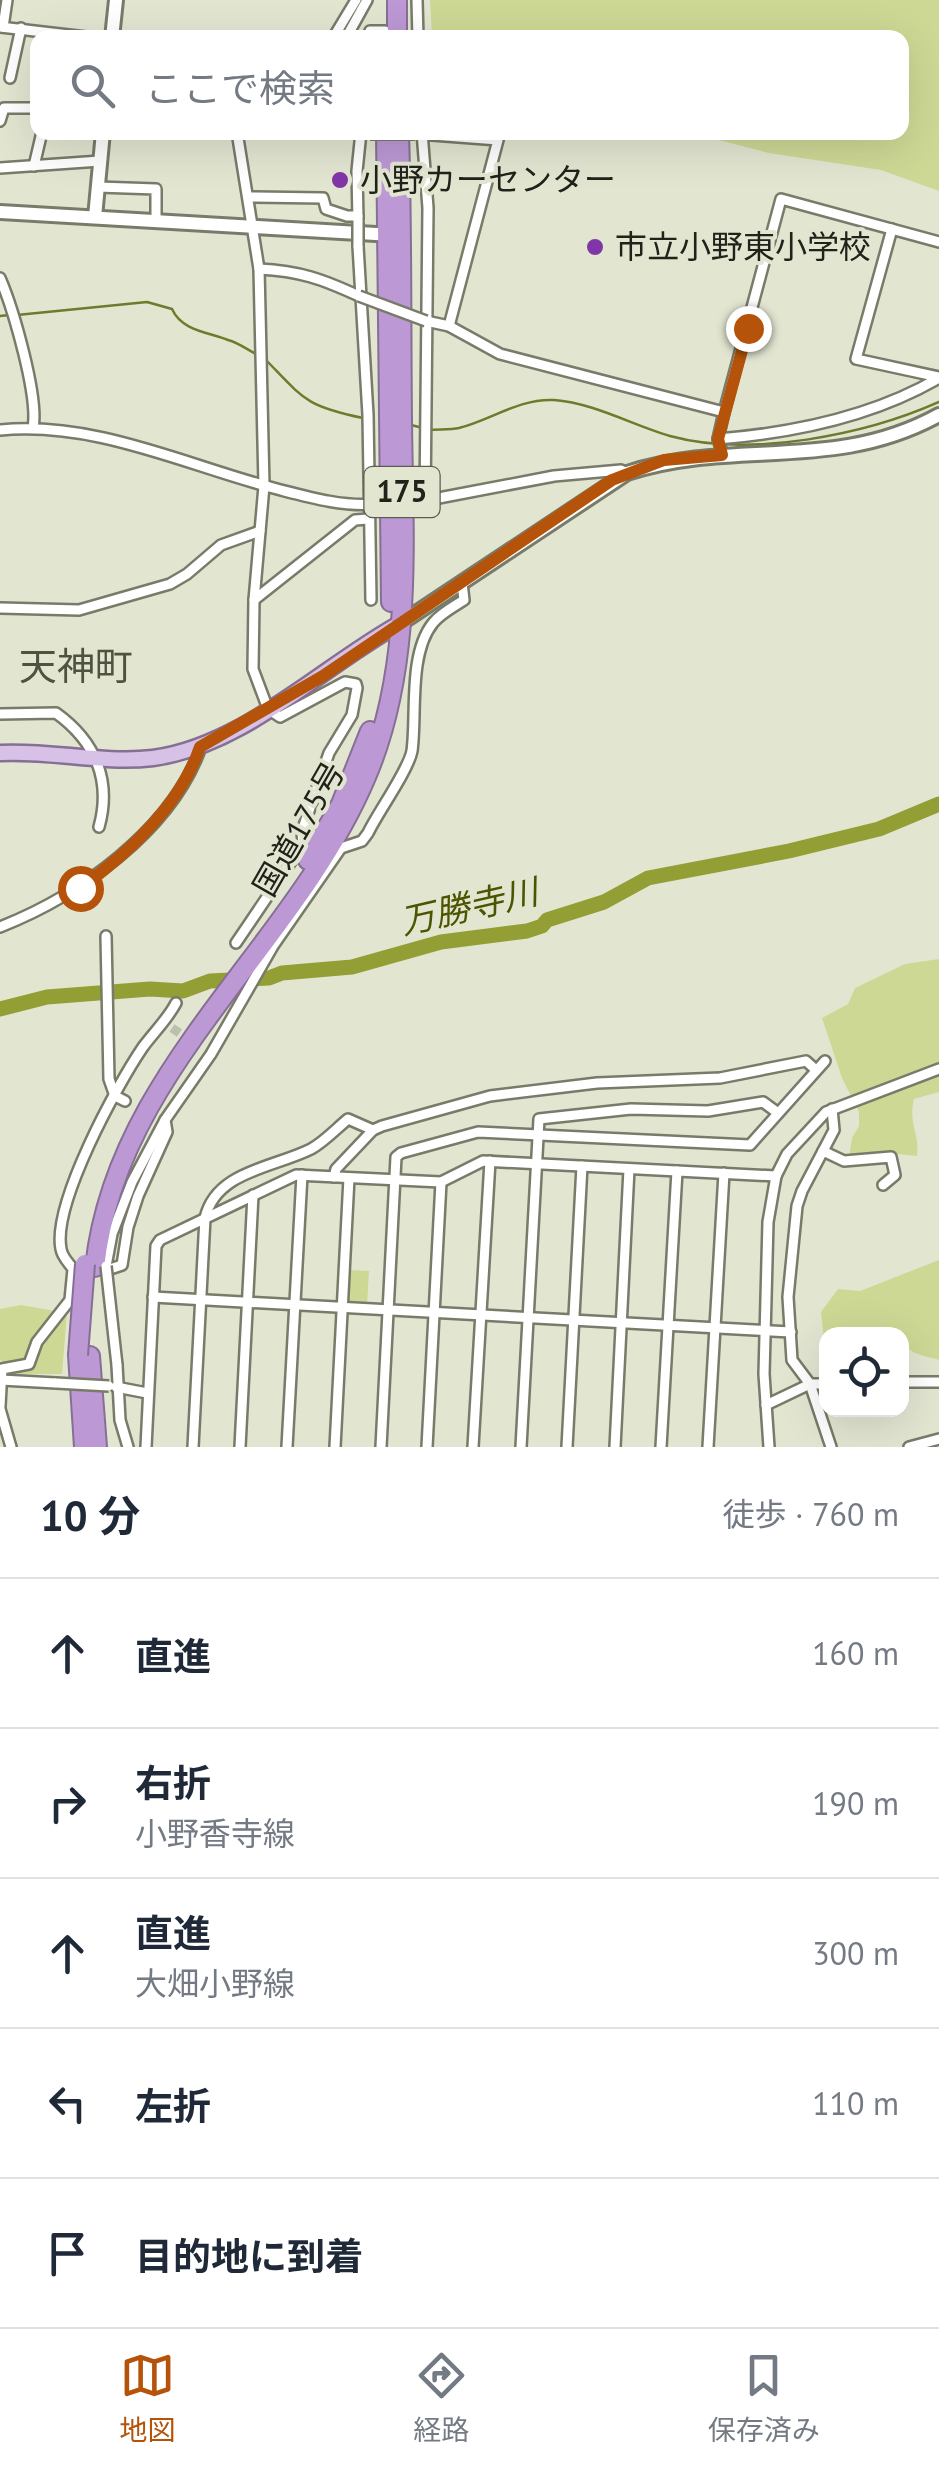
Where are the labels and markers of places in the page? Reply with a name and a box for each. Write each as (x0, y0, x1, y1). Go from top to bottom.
place label: 小野カーセンター (360, 158, 616, 200)
marker: 小野カーセンター (329, 169, 351, 191)
place label: 市立小野東小学校 (615, 225, 871, 267)
marker: 市立小野東小学校 (584, 236, 606, 258)

